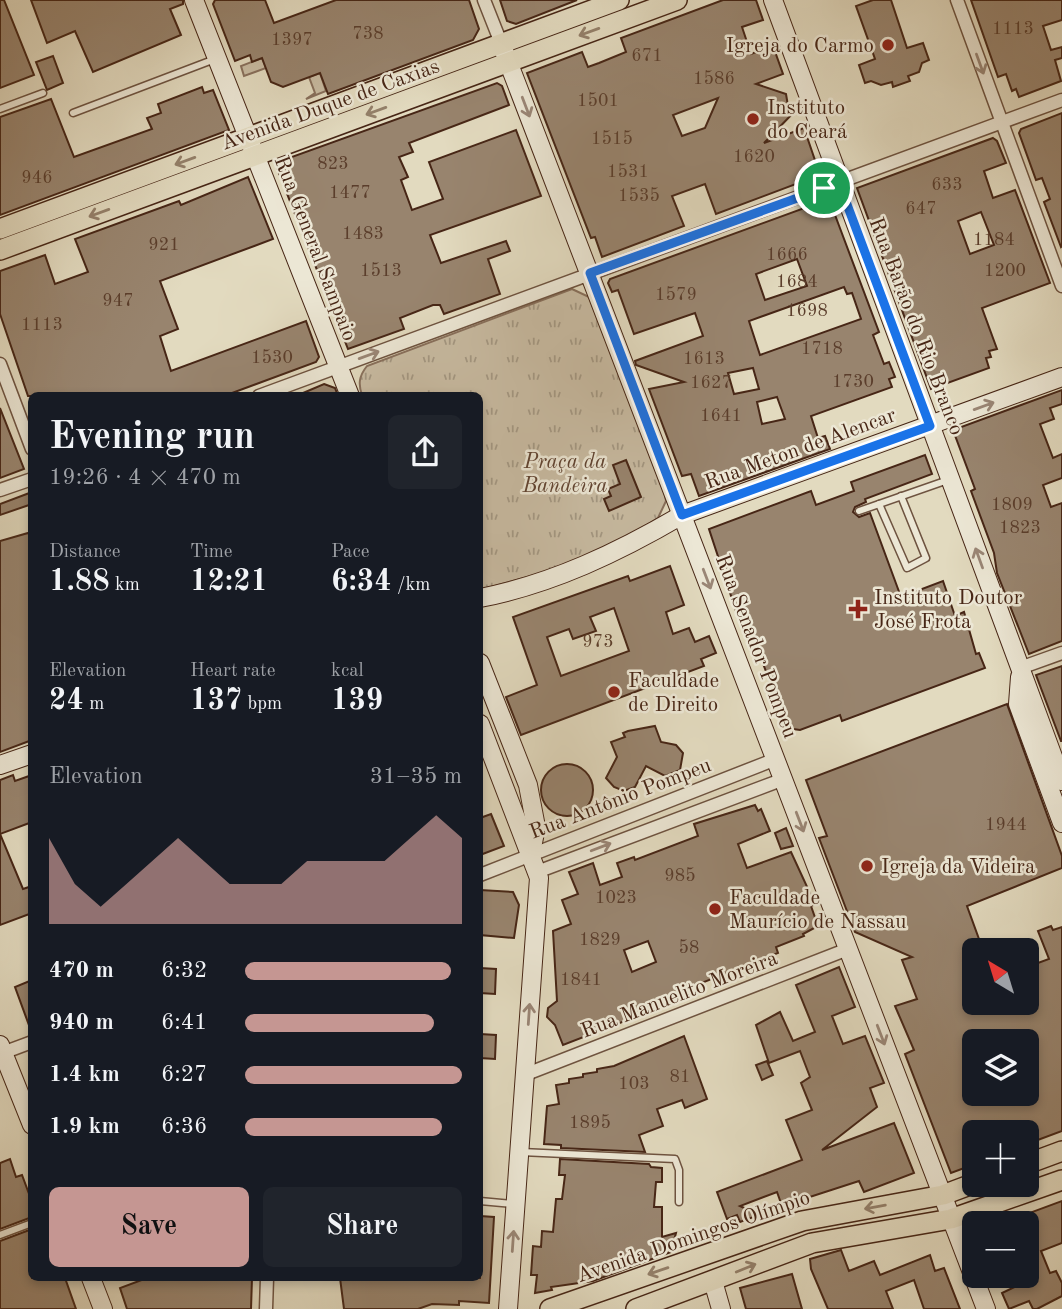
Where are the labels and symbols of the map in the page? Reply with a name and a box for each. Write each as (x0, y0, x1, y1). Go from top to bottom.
house number: 1113 (992, 20, 1034, 38)
house number: 738 (352, 25, 384, 43)
one-way arrow (579, 27, 601, 39)
house number: 1397 (271, 31, 313, 49)
place label: Igreja do Carmo (726, 36, 874, 57)
marker: Igreja do Carmo (880, 37, 896, 53)
house number: 671 (631, 47, 663, 65)
one-way arrow (975, 53, 987, 75)
street label: Avenida Duque de Caxias (219, 56, 442, 155)
house number: 1586 (693, 70, 735, 88)
house number: 1501 (577, 92, 619, 110)
one-way arrow (521, 95, 533, 117)
place label: Instituto do Ceará (767, 98, 847, 143)
one-way arrow (366, 106, 388, 118)
marker: Instituto do Ceará (745, 111, 761, 127)
house number: 1515 (591, 130, 633, 148)
house number: 1620 (733, 148, 775, 166)
street label: Rua General Sampaio (270, 153, 360, 344)
house number: 823 (317, 155, 349, 173)
one-way arrow (174, 156, 196, 168)
pin (794, 158, 854, 218)
house number: 1531 (607, 163, 649, 181)
house number: 946 (21, 169, 53, 187)
house number: 633 (931, 176, 963, 194)
house number: 1477 (329, 184, 371, 202)
house number: 1535 (618, 187, 660, 205)
house number: 647 (905, 200, 937, 218)
one-way arrow (89, 208, 111, 220)
street label: Rua Barão do Rio Branco (864, 215, 967, 438)
house number: 1483 (342, 225, 384, 243)
house number: 1184 (973, 231, 1015, 249)
house number: 921 (148, 236, 180, 254)
house number: 1666 (766, 246, 808, 264)
house number: 1513 (360, 262, 402, 280)
house number: 1200 (984, 262, 1026, 280)
house number: 1684 (776, 273, 818, 291)
house number: 1579 (655, 286, 697, 304)
house number: 947 (102, 292, 134, 310)
house number: 1698 (786, 302, 828, 320)
house number: 1113 (21, 316, 63, 334)
house number: 1718 (801, 340, 843, 358)
one-way arrow (357, 348, 379, 360)
house number: 1530 (251, 349, 293, 367)
house number: 1613 (683, 350, 725, 368)
house number: 1730 (832, 373, 874, 391)
house number: 1627 (690, 374, 732, 392)
one-way arrow (973, 399, 995, 411)
street label: Rua Meton de Alencar (702, 405, 899, 494)
house number: 1641 (700, 407, 742, 425)
park label: Praça da Bandeira (522, 452, 607, 497)
house number: 1809 (991, 496, 1033, 514)
house number: 1823 (999, 519, 1041, 537)
one-way arrow (972, 548, 984, 570)
street label: Rua Senador Pompeu (711, 552, 800, 741)
one-way arrow (701, 567, 714, 589)
place label: Instituto Doutor José Frota (874, 588, 1023, 633)
marker: Instituto Doutor José Frota (848, 599, 868, 619)
house number: 973 (582, 633, 614, 651)
place label: Faculdade de Direito (628, 671, 719, 716)
marker: Faculdade de Direito (606, 684, 622, 700)
street label: Rua Antônio Pompeu (527, 755, 714, 844)
one-way arrow (795, 811, 807, 833)
house number: 1944 (985, 816, 1027, 834)
one-way arrow (589, 840, 611, 853)
place label: Igreja da Videira (881, 857, 1035, 878)
marker: Igreja da Videira (859, 858, 875, 874)
house number: 985 (664, 867, 696, 885)
place label: Faculdade Maurício de Nassau (729, 888, 906, 933)
house number: 1023 (595, 889, 637, 907)
marker: Faculdade Maurício de Nassau (707, 901, 723, 917)
house number: 1829 (579, 931, 621, 949)
north arrow (962, 938, 1040, 1015)
house number: 58 (679, 939, 699, 957)
street label: Rua Manuelito Moreira (578, 948, 781, 1043)
house number: 1841 (560, 971, 602, 989)
one-way arrow (523, 1003, 536, 1026)
one-way arrow (876, 1024, 888, 1046)
house number: 81 (670, 1068, 690, 1086)
house number: 103 (618, 1075, 650, 1093)
house number: 1895 (569, 1114, 611, 1132)
street label: Avenida Domingos Olímpio (574, 1188, 813, 1287)
one-way arrow (864, 1201, 887, 1214)
one-way arrow (507, 1230, 520, 1253)
one-way arrow (734, 1260, 756, 1273)
one-way arrow (647, 1266, 669, 1278)

